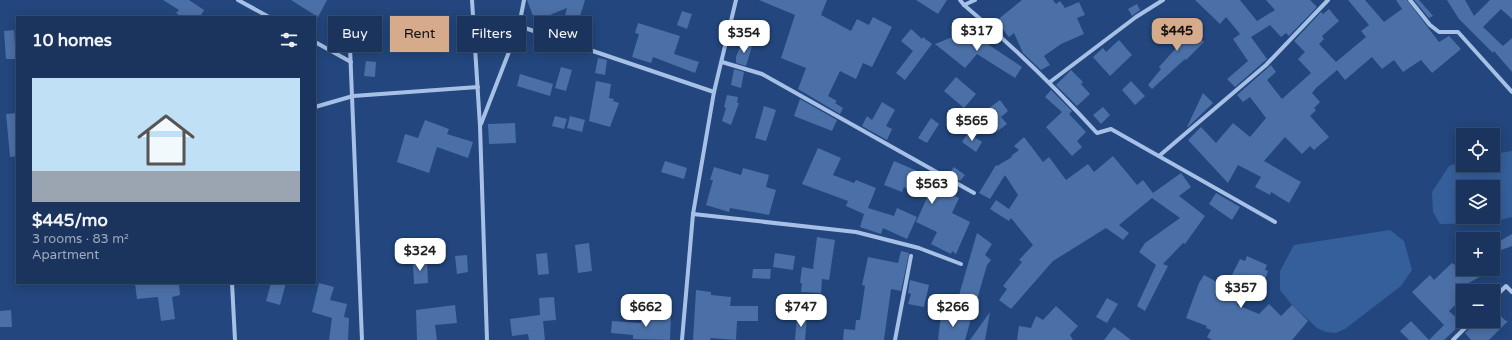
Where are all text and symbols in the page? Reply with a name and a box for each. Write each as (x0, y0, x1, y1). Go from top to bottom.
chip: Buy (328, 16, 382, 52)
chip: Rent (390, 16, 449, 52)
chip: Filters (457, 16, 526, 52)
chip: New (534, 16, 592, 52)
pin: $317 (953, 18, 1001, 52)
pin: $445 (1153, 18, 1201, 52)
pin: $354 (720, 20, 768, 54)
text: $317 (961, 23, 993, 39)
text: $445 (1161, 23, 1193, 39)
text: $354 (728, 25, 760, 41)
icon: filters (278, 29, 300, 51)
text: 10 homes (32, 30, 112, 51)
icon: home (130, 104, 202, 176)
pin: $565 (948, 108, 996, 142)
text: $565 (956, 113, 988, 129)
map controls (1456, 128, 1500, 328)
button: locate (1456, 128, 1500, 172)
pin: $563 (908, 171, 956, 205)
text: $563 (916, 176, 948, 192)
button: layers (1456, 180, 1500, 224)
text: $445/mo (32, 210, 108, 231)
text: 3 rooms · 83 m² (32, 231, 129, 247)
button: + (1456, 232, 1500, 276)
pin: $324 (396, 238, 444, 272)
text: $324 (404, 243, 436, 259)
text: Apartment (32, 247, 99, 263)
pin: $357 (1217, 275, 1265, 309)
text: $357 (1225, 280, 1257, 296)
button: − (1456, 284, 1500, 328)
pin: $662 (622, 294, 670, 328)
pin: $747 (777, 294, 825, 328)
pin: $266 (929, 294, 977, 328)
text: $662 (630, 299, 662, 315)
text: $747 (785, 299, 817, 315)
text: $266 (937, 299, 969, 315)

